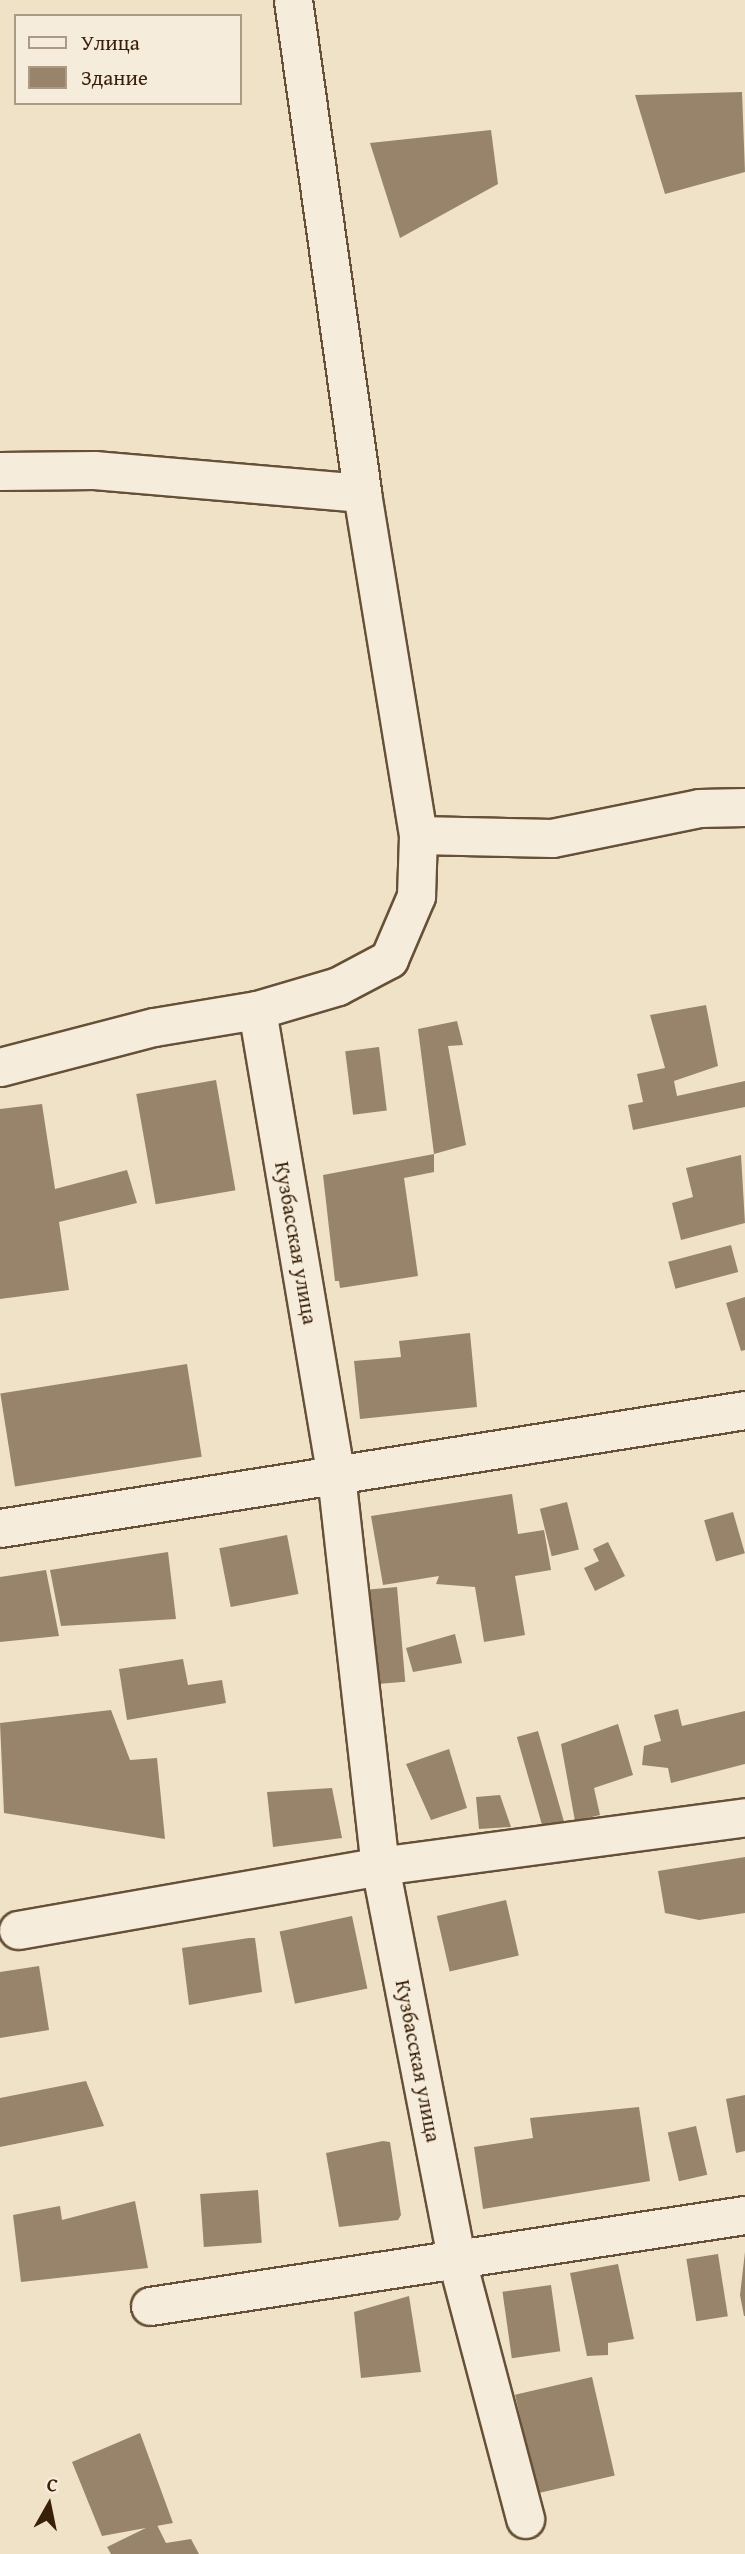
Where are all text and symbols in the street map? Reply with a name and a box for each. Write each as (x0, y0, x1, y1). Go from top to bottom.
legend (14, 14, 242, 105)
text: Улица (81, 27, 140, 58)
text: Здание (81, 62, 148, 93)
street label: Кузбасская улица (269, 1160, 323, 1326)
street label: Кузбасская улица (390, 1978, 446, 2144)
north arrow (14, 2470, 84, 2540)
text: С (45, 2470, 60, 2499)

